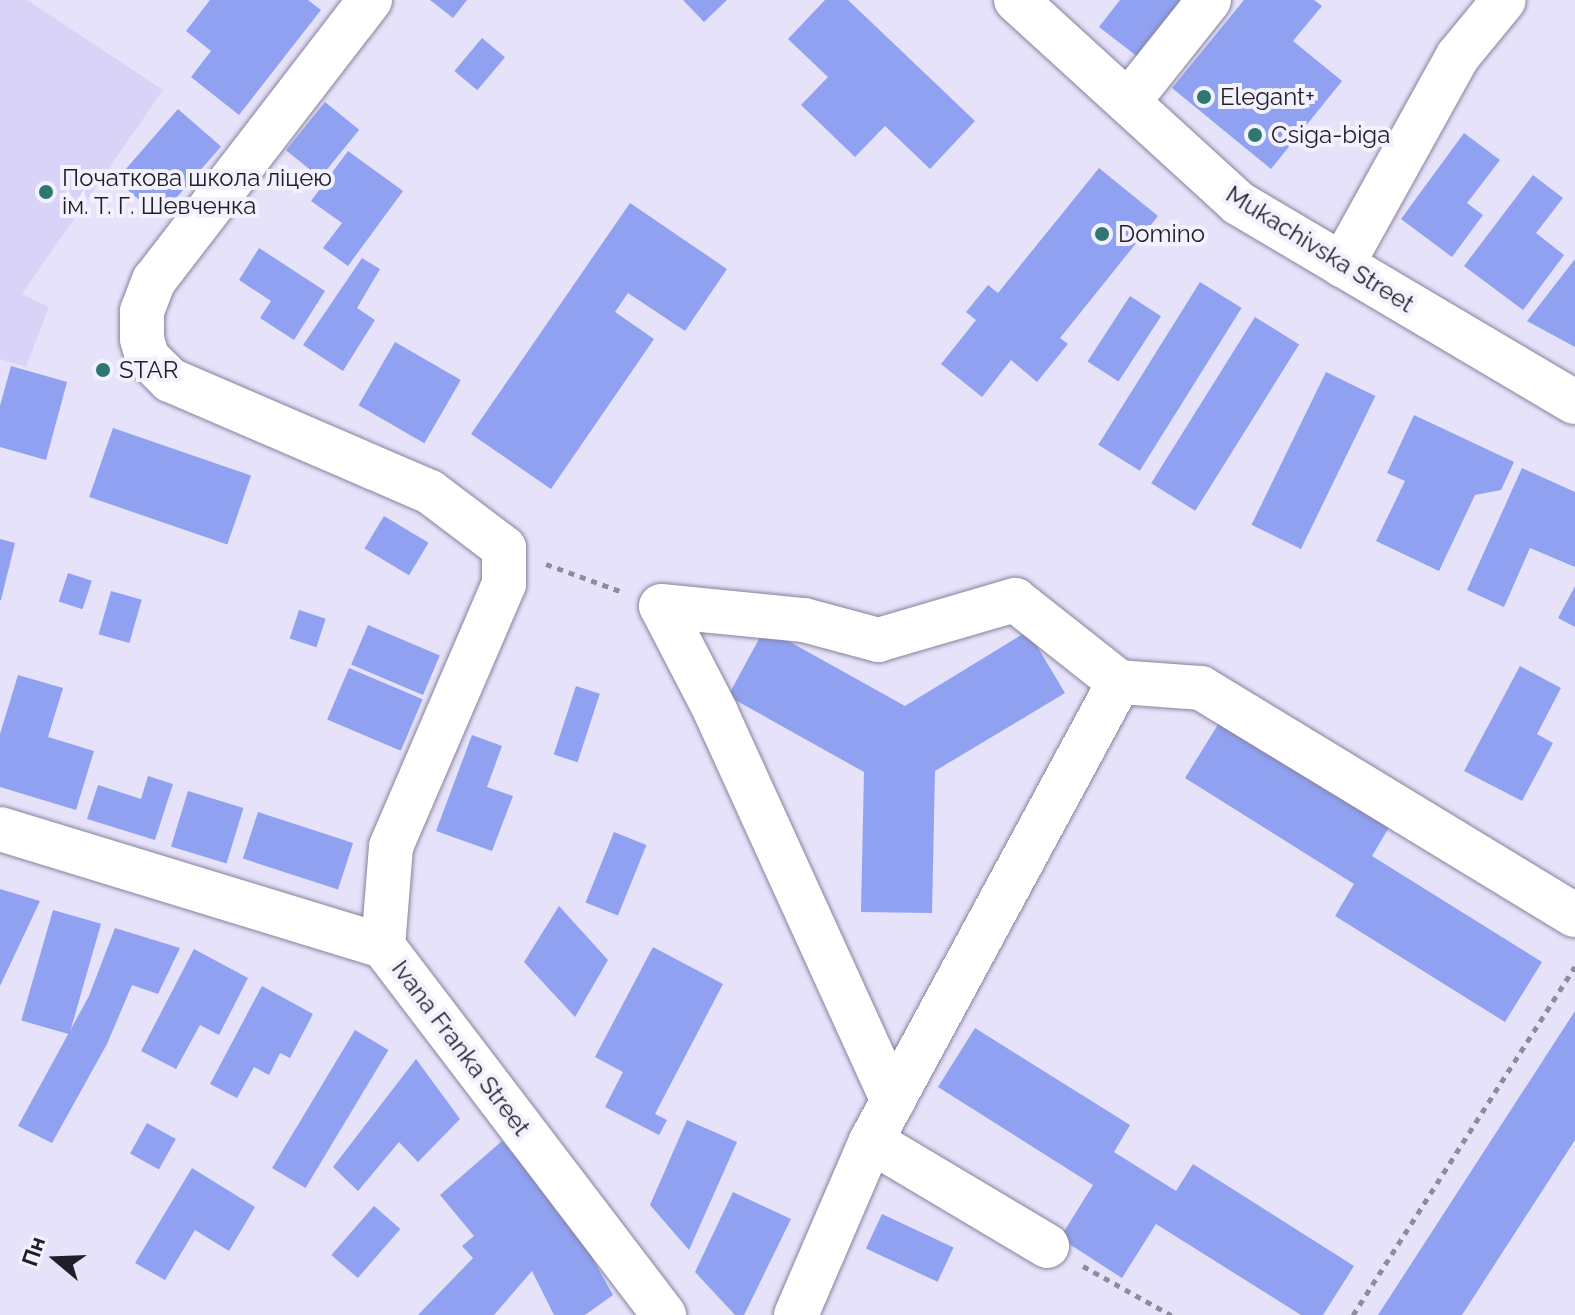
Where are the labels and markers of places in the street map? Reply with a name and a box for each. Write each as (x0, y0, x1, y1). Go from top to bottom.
place label: Elegant+ (1220, 83, 1315, 111)
marker: Elegant+ (1195, 88, 1213, 106)
place label: Csiga-biga (1271, 121, 1390, 149)
marker: Csiga-biga (1246, 126, 1264, 144)
place label: Початкова школа ліцею ім. Т. Г. Шевченка (62, 164, 332, 220)
marker: Початкова школа ліцею ім. Т. Г. Шевченка (37, 183, 55, 201)
place label: Domino (1118, 220, 1205, 248)
marker: Domino (1093, 225, 1111, 243)
place label: STAR (119, 356, 178, 384)
marker: STAR (94, 361, 112, 379)

